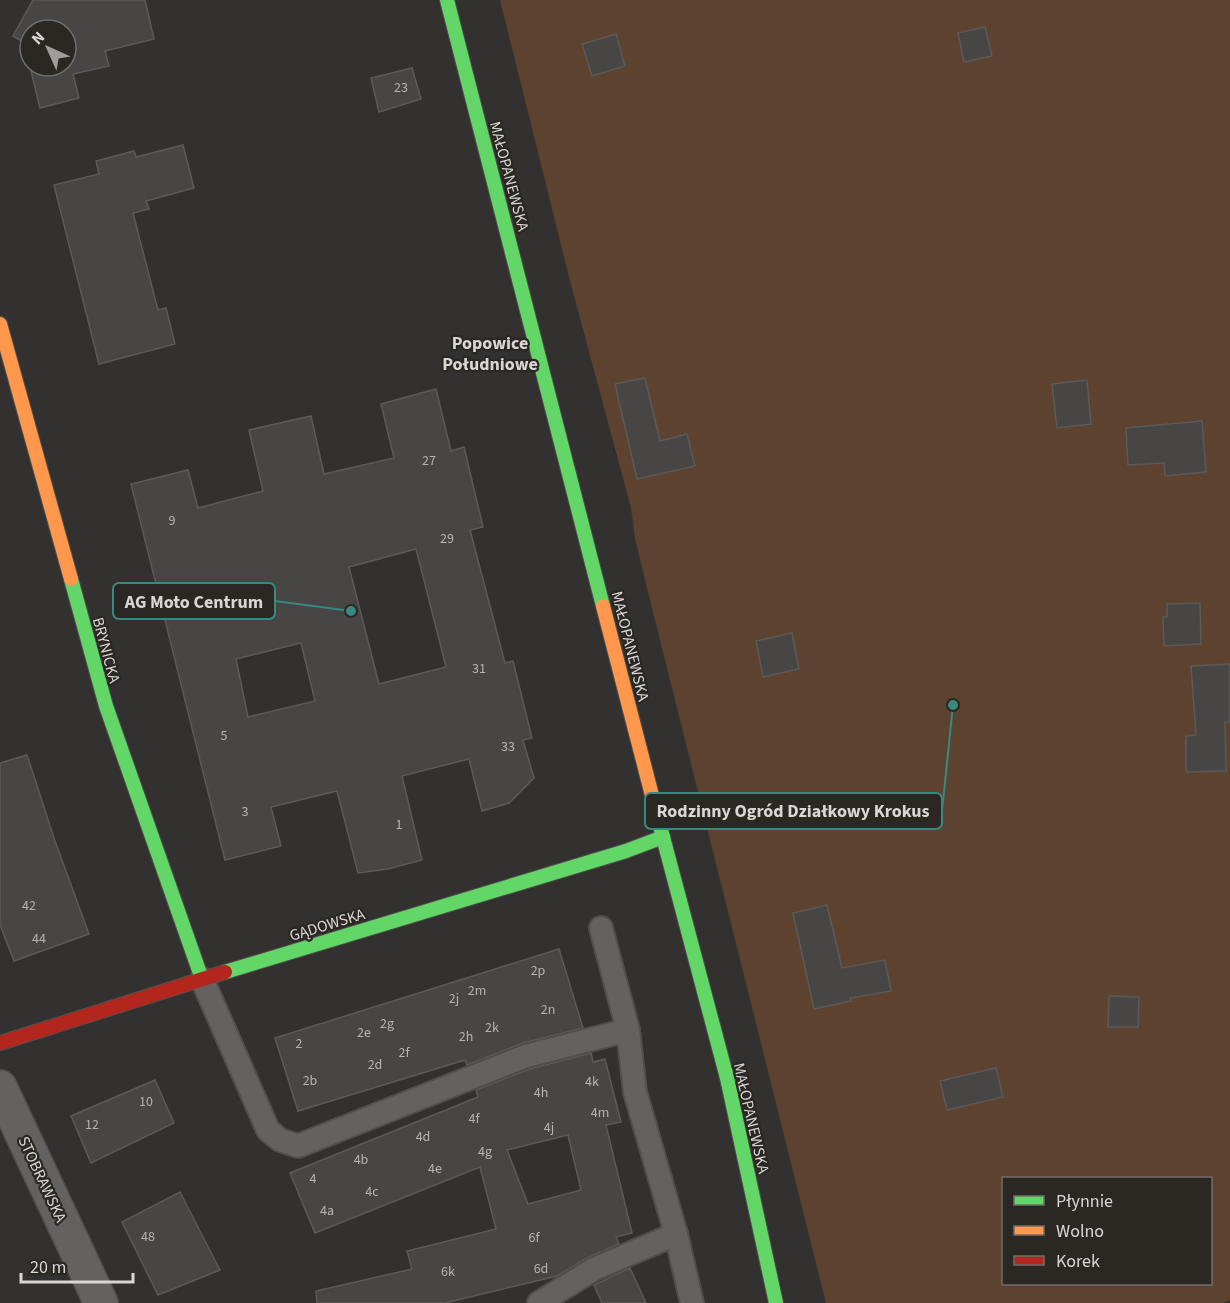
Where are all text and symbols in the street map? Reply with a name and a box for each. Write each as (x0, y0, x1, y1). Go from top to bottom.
north arrow (18, 18, 78, 78)
text: N (27, 27, 50, 50)
house number: 23 (394, 78, 408, 98)
street label: MAŁOPANEWSKA (484, 119, 534, 234)
district label: Popowice Południowe (442, 331, 538, 377)
house number: 27 (422, 451, 436, 471)
house number: 9 (169, 511, 176, 531)
house number: 29 (440, 529, 454, 549)
callout: AG Moto Centrum (113, 583, 275, 619)
street label: MAŁOPANEWSKA (606, 589, 654, 704)
text: AG Moto Centrum (124, 590, 263, 615)
street label: BRYNICKA (87, 615, 125, 686)
house number: 31 (472, 659, 486, 679)
house number: 5 (221, 726, 228, 746)
house number: 33 (501, 737, 515, 757)
callout: Rodzinny Ogród Działkowy Krokus (645, 793, 942, 829)
text: Rodzinny Ogród Działkowy Krokus (656, 799, 930, 824)
house number: 3 (242, 802, 249, 822)
house number: 1 (396, 815, 403, 835)
house number: 42 (22, 896, 36, 916)
street label: GĄDOWSKA (287, 903, 368, 947)
house number: 44 (32, 929, 46, 949)
house number: 2p (531, 961, 546, 981)
house number: 2m (468, 981, 486, 1001)
house number: 2j (449, 989, 459, 1009)
house number: 2n (541, 1000, 555, 1020)
house number: 2g (380, 1014, 394, 1034)
house number: 2k (485, 1018, 499, 1038)
house number: 2e (357, 1023, 371, 1043)
house number: 2h (459, 1027, 473, 1047)
house number: 2 (296, 1034, 303, 1054)
house number: 2f (398, 1043, 410, 1063)
house number: 2d (368, 1055, 382, 1075)
street label: MAŁOPANEWSKA (728, 1061, 775, 1176)
house number: 2b (303, 1071, 318, 1091)
house number: 4k (585, 1072, 599, 1092)
house number: 4h (534, 1083, 548, 1103)
house number: 10 (139, 1092, 153, 1112)
house number: 4m (591, 1103, 609, 1123)
house number: 4f (468, 1109, 480, 1129)
house number: 12 (85, 1115, 99, 1135)
house number: 4j (544, 1118, 554, 1138)
house number: 4d (416, 1127, 430, 1147)
street label: STOBRAWSKA (12, 1133, 72, 1226)
house number: 4g (478, 1142, 492, 1162)
house number: 4b (354, 1150, 369, 1170)
house number: 4e (428, 1159, 442, 1179)
house number: 4 (310, 1169, 317, 1189)
legend (1002, 1177, 1212, 1285)
house number: 4c (365, 1182, 379, 1202)
text: Płynnie (1056, 1189, 1113, 1214)
house number: 4a (320, 1201, 334, 1221)
text: Wolno (1056, 1219, 1104, 1244)
house number: 48 (141, 1227, 155, 1247)
house number: 6f (528, 1228, 540, 1248)
scale bar (21, 1246, 134, 1284)
text: Korek (1056, 1249, 1100, 1274)
text: 20 m (30, 1255, 66, 1280)
house number: 6d (534, 1259, 548, 1279)
house number: 6k (441, 1262, 455, 1282)

